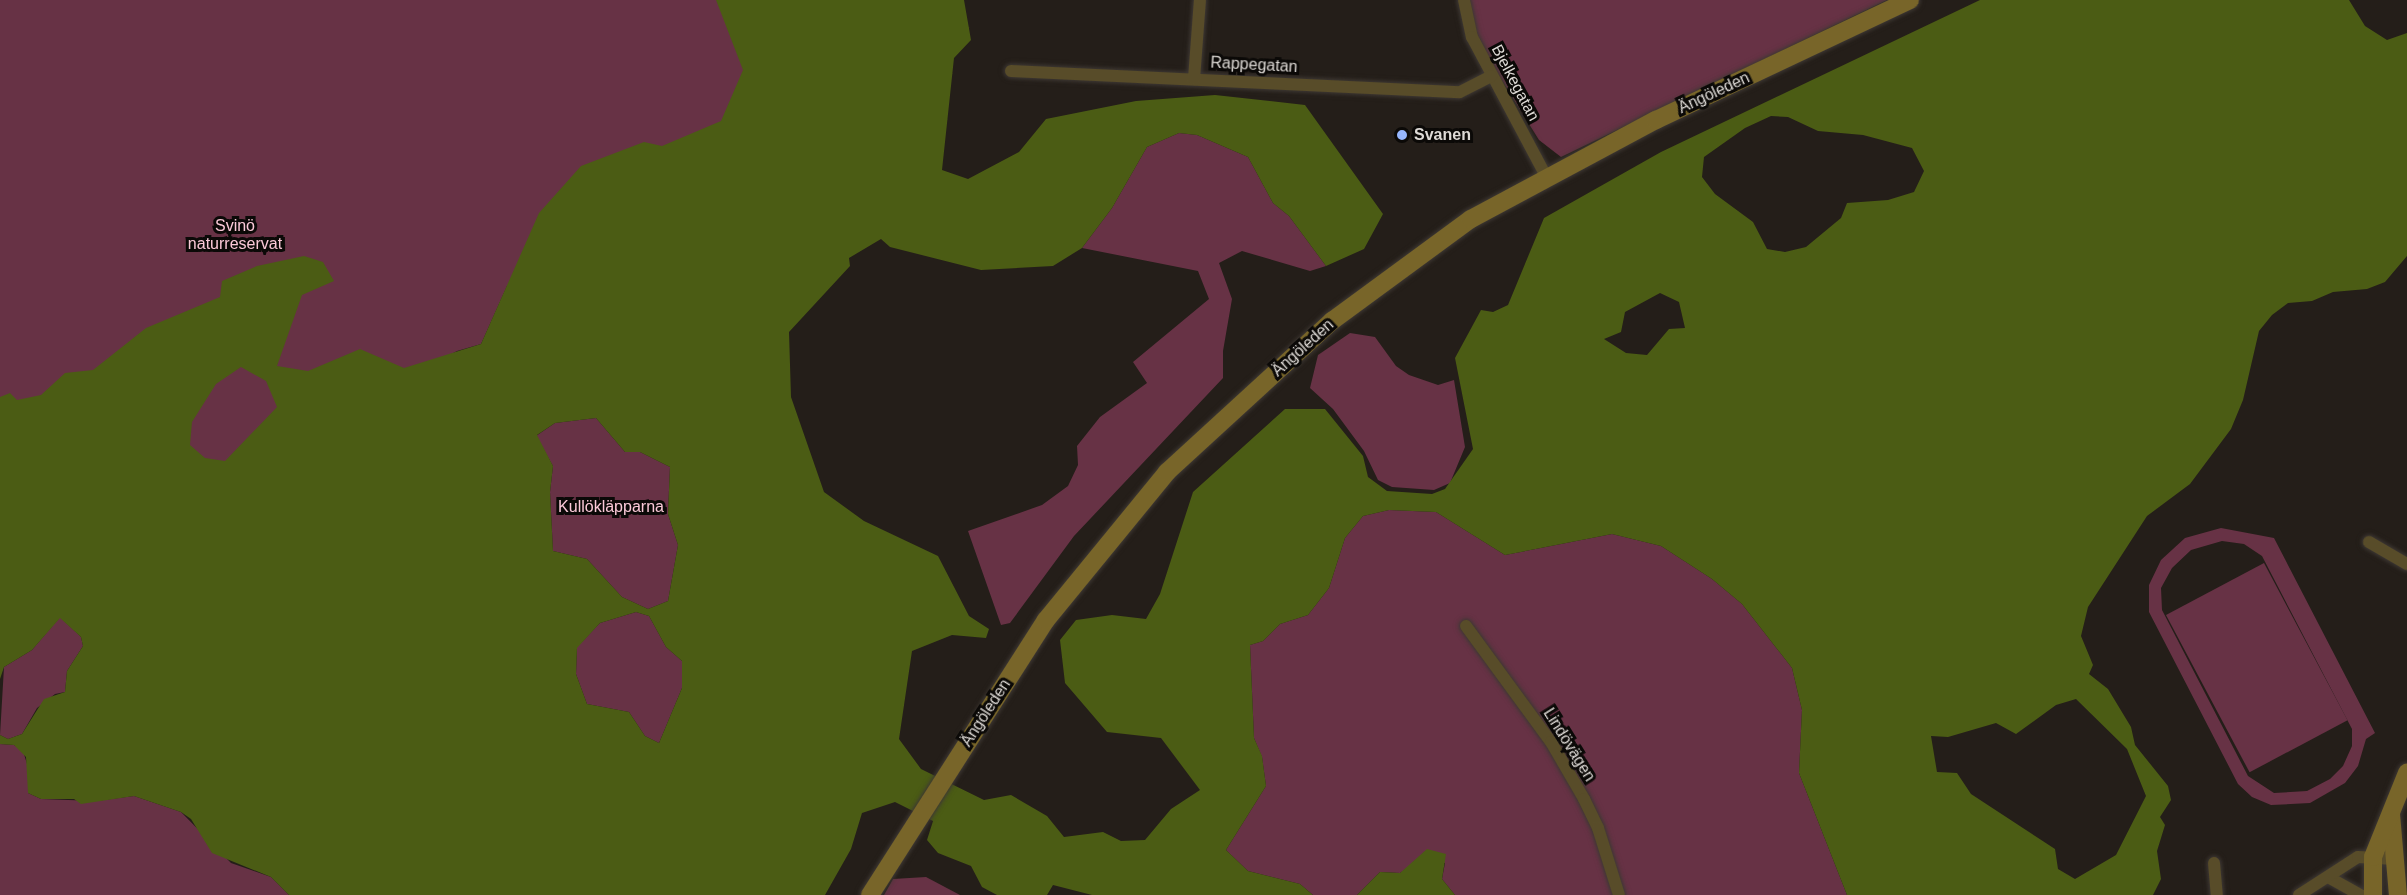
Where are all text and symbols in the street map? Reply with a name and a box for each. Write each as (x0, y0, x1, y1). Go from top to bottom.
street label: Bjelkegatan (1487, 42, 1543, 124)
street label: Rappegatan (1210, 53, 1298, 77)
street label: Ängöleden (1675, 68, 1753, 118)
place label: Svanen (1414, 125, 1471, 145)
marker: Svanen (1395, 128, 1409, 142)
park label: Svinö naturreservat (188, 216, 282, 254)
street label: Ängöleden (1268, 315, 1338, 381)
park label: Kullökläpparna (558, 497, 664, 517)
street label: Ängöleden (957, 676, 1015, 750)
street label: Lindövägen (1539, 705, 1599, 785)

